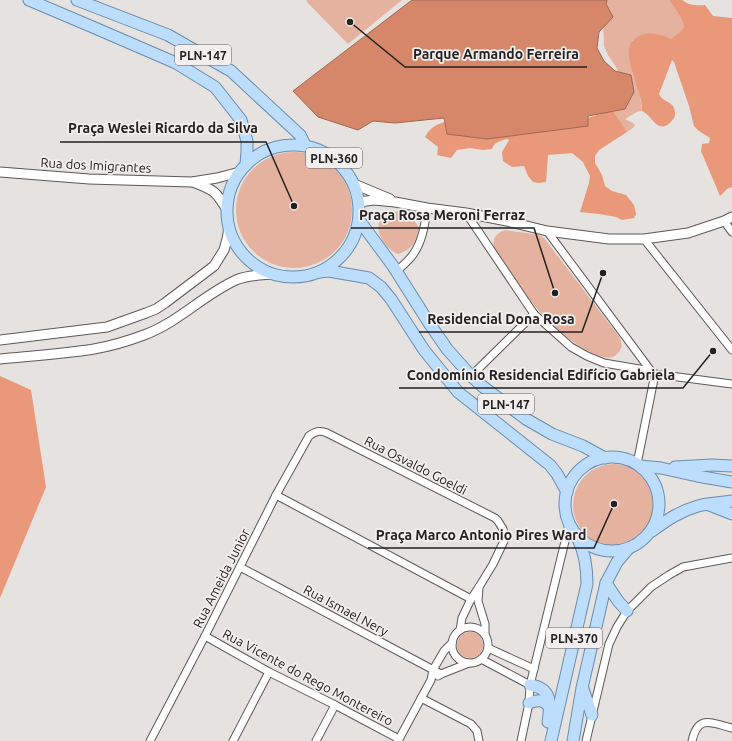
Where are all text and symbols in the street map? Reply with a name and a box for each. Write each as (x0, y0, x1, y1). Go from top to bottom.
callout: Parque Armando Ferreira (405, 41, 587, 67)
road number: PLN-147 (175, 45, 231, 65)
text: Parque Armando Ferreira (413, 46, 579, 62)
callout: Praça Weslei Ricardo da Silva (60, 116, 266, 142)
text: Praça Weslei Ricardo da Silva (68, 120, 258, 137)
road number: PLN-360 (306, 148, 362, 168)
street label: Rua dos Imigrantes (40, 155, 152, 175)
callout: Praça Rosa Meroni Ferraz (351, 202, 534, 228)
text: Praça Rosa Meroni Ferraz (359, 207, 525, 224)
callout: Residencial Dona Rosa (419, 306, 582, 332)
text: Residencial Dona Rosa (427, 311, 575, 327)
callout: Condomínio Residencial Edifício Gabriela (399, 362, 683, 388)
text: Condomínio Residencial Edifício Gabriela (407, 367, 675, 383)
road number: PLN-147 (478, 394, 534, 414)
street label: Rua Osvaldo Goeldi (362, 433, 470, 497)
callout: Praça Marco Antonio Pires Ward (368, 522, 594, 548)
street label: Rua Ameida Junior (190, 526, 252, 630)
text: Praça Marco Antonio Pires Ward (376, 527, 586, 544)
street label: Rua Ismael Nery (301, 582, 391, 638)
street label: Rua Vicente do Rego Montereiro (221, 626, 395, 728)
road number: PLN-370 (546, 628, 602, 648)

